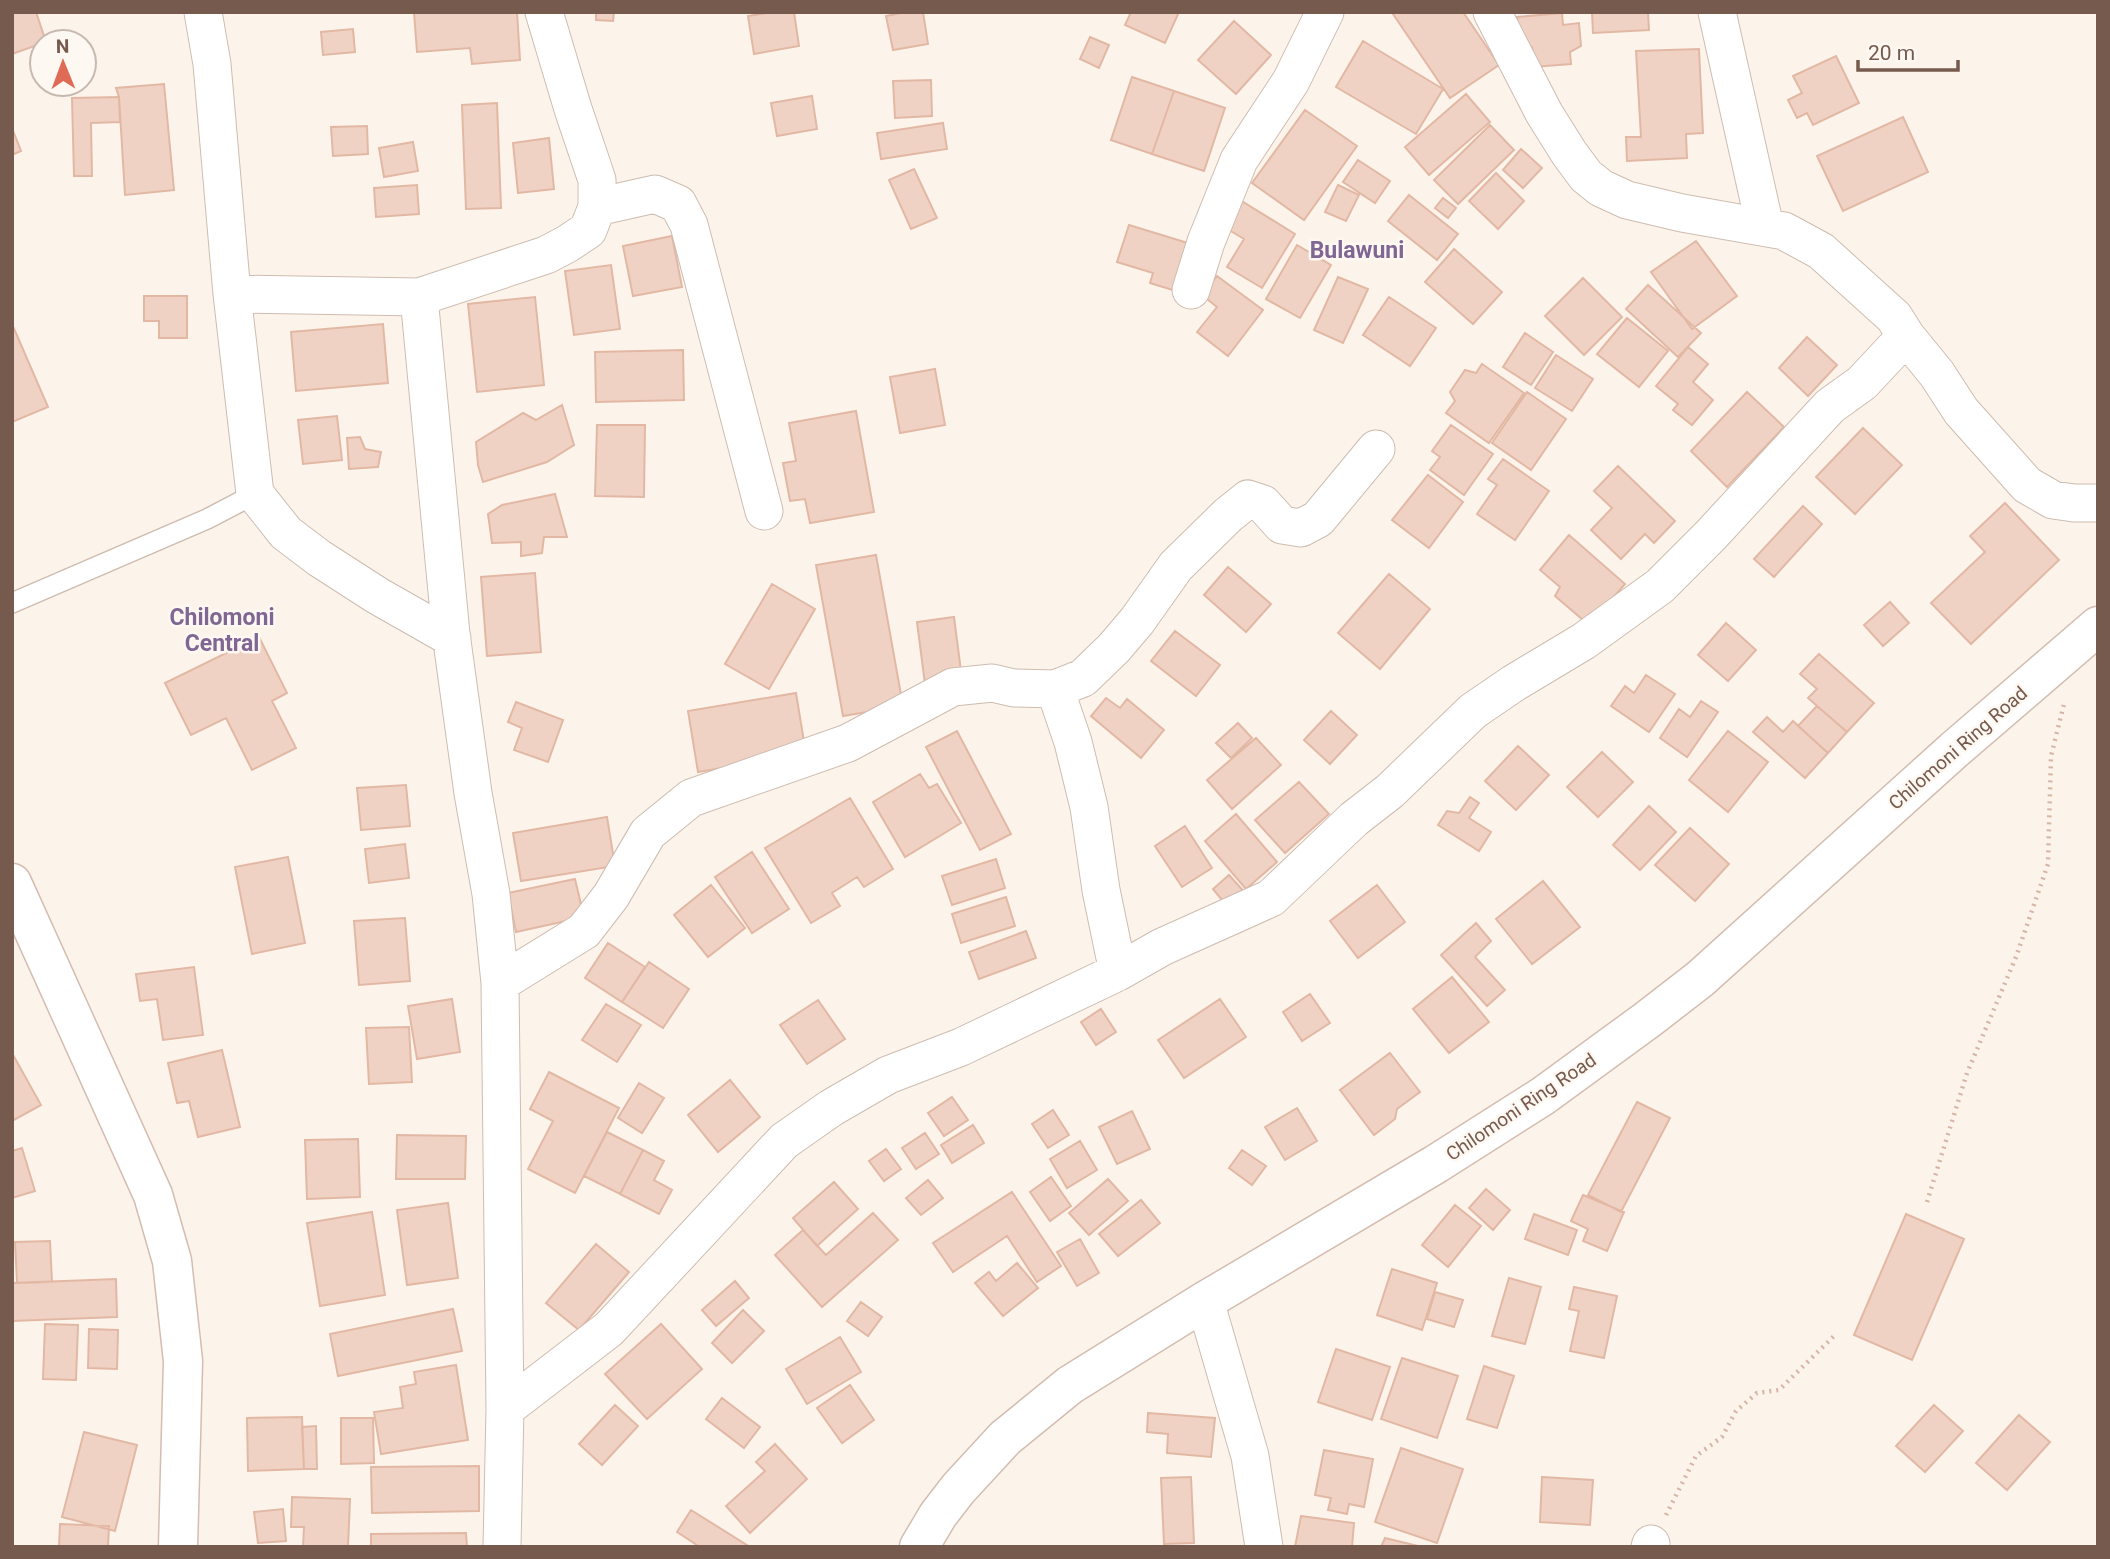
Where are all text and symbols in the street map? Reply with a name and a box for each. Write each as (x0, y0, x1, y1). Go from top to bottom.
north arrow (28, 28, 98, 98)
scale bar (1858, 28, 1958, 72)
text: N (56, 35, 70, 58)
text: 20 m (1868, 41, 1915, 65)
district label: Bulawuni (1310, 237, 1404, 264)
district label: Chilomoni Central (170, 604, 274, 657)
street label: Chilomoni Ring Road (1884, 682, 2032, 814)
street label: Chilomoni Ring Road (1442, 1048, 1600, 1166)

